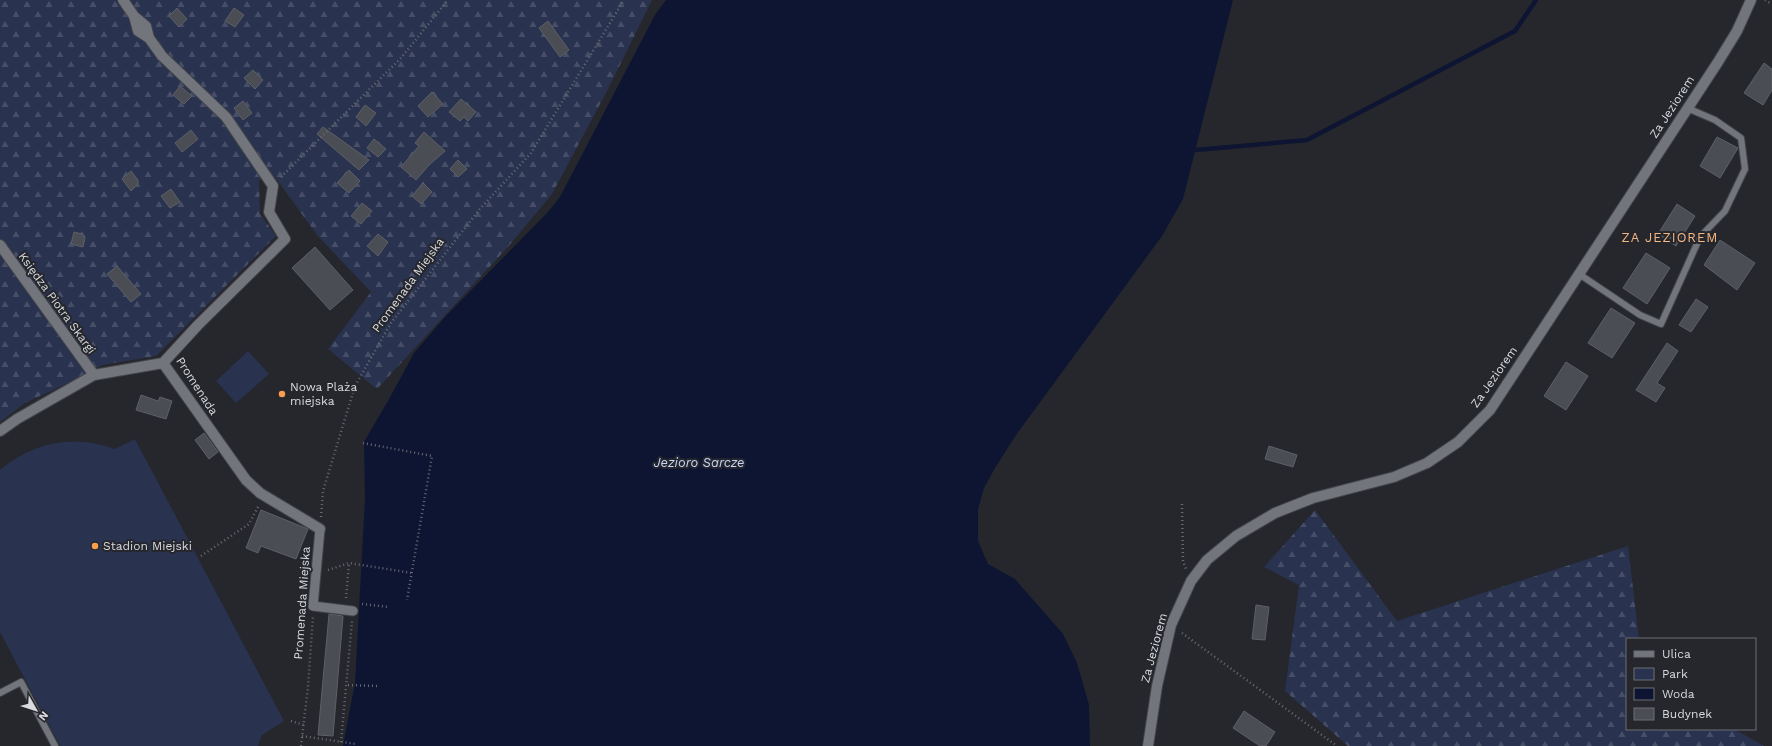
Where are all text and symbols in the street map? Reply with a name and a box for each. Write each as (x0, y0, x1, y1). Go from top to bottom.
street label: Za Jeziorem (1647, 73, 1697, 141)
district label: ZA JEZIOREM (1622, 230, 1718, 245)
street label: Promenada Miejska (369, 235, 447, 335)
street label: Księdza Piotra Skargi (15, 250, 99, 356)
street label: Za Jeziorem (1468, 344, 1520, 410)
street label: Promenada (173, 354, 221, 418)
place label: Nowa Plaża miejska (290, 380, 357, 408)
marker: Nowa Plaża miejska (277, 389, 287, 399)
water label: Jezioro Sarcze (653, 455, 745, 470)
place label: Stadion Miejski (103, 539, 192, 553)
marker: Stadion Miejski (90, 541, 100, 551)
street label: Promenada Miejska (291, 546, 313, 660)
street label: Za Jeziorem (1138, 612, 1170, 684)
legend (1626, 638, 1756, 730)
text: Ulica (1662, 647, 1691, 661)
text: Park (1662, 667, 1688, 681)
text: Woda (1662, 687, 1695, 701)
north arrow (16, 690, 56, 730)
text: Budynek (1662, 707, 1712, 721)
text: N (36, 709, 51, 723)

